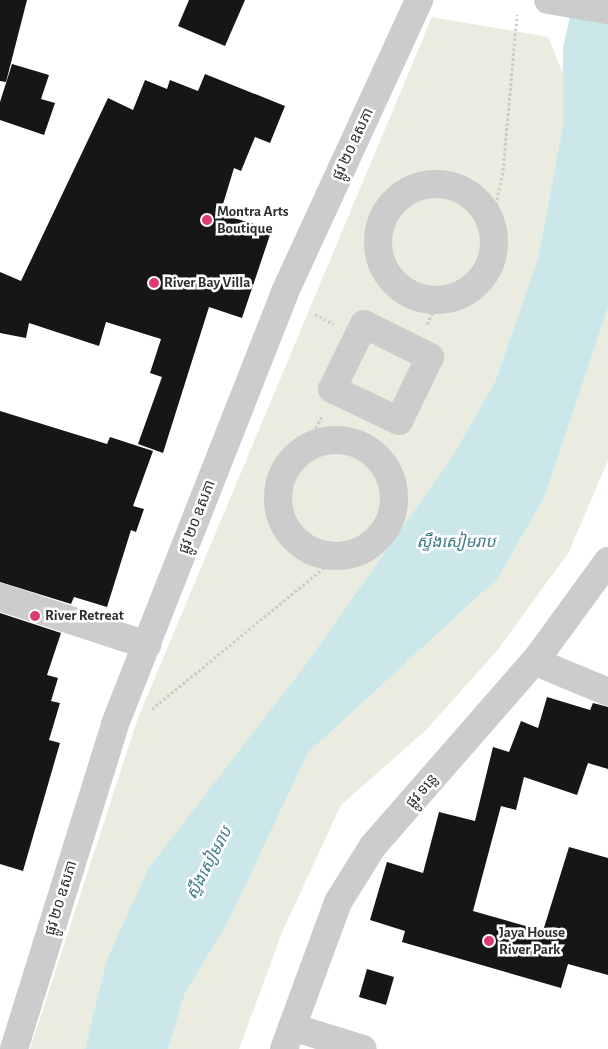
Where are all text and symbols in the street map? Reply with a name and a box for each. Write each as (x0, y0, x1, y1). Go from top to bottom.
street label: ផ្លូវ ២០ ឧសភា (328, 105, 378, 183)
place label: Montra Arts Boutique (217, 202, 289, 237)
marker: Montra Arts Boutique (201, 214, 213, 226)
place label: River Bay Villa (164, 274, 250, 292)
marker: River Bay Villa (148, 277, 160, 289)
street label: ផ្លូវ ២០ ឧសភា (175, 478, 219, 556)
water label: ស្ទឹងសៀមរាប (416, 532, 496, 552)
place label: River Retreat (45, 607, 124, 625)
marker: River Retreat (29, 610, 41, 622)
street label: ផ្លូវ ទន្លេ (402, 770, 442, 812)
water label: ស្ទឹងសៀមរាប (182, 824, 236, 902)
street label: ផ្លូវ ២០ ឧសភា (41, 858, 81, 938)
place label: Jaya House River Park (499, 923, 565, 958)
marker: Jaya House River Park (483, 935, 495, 947)

